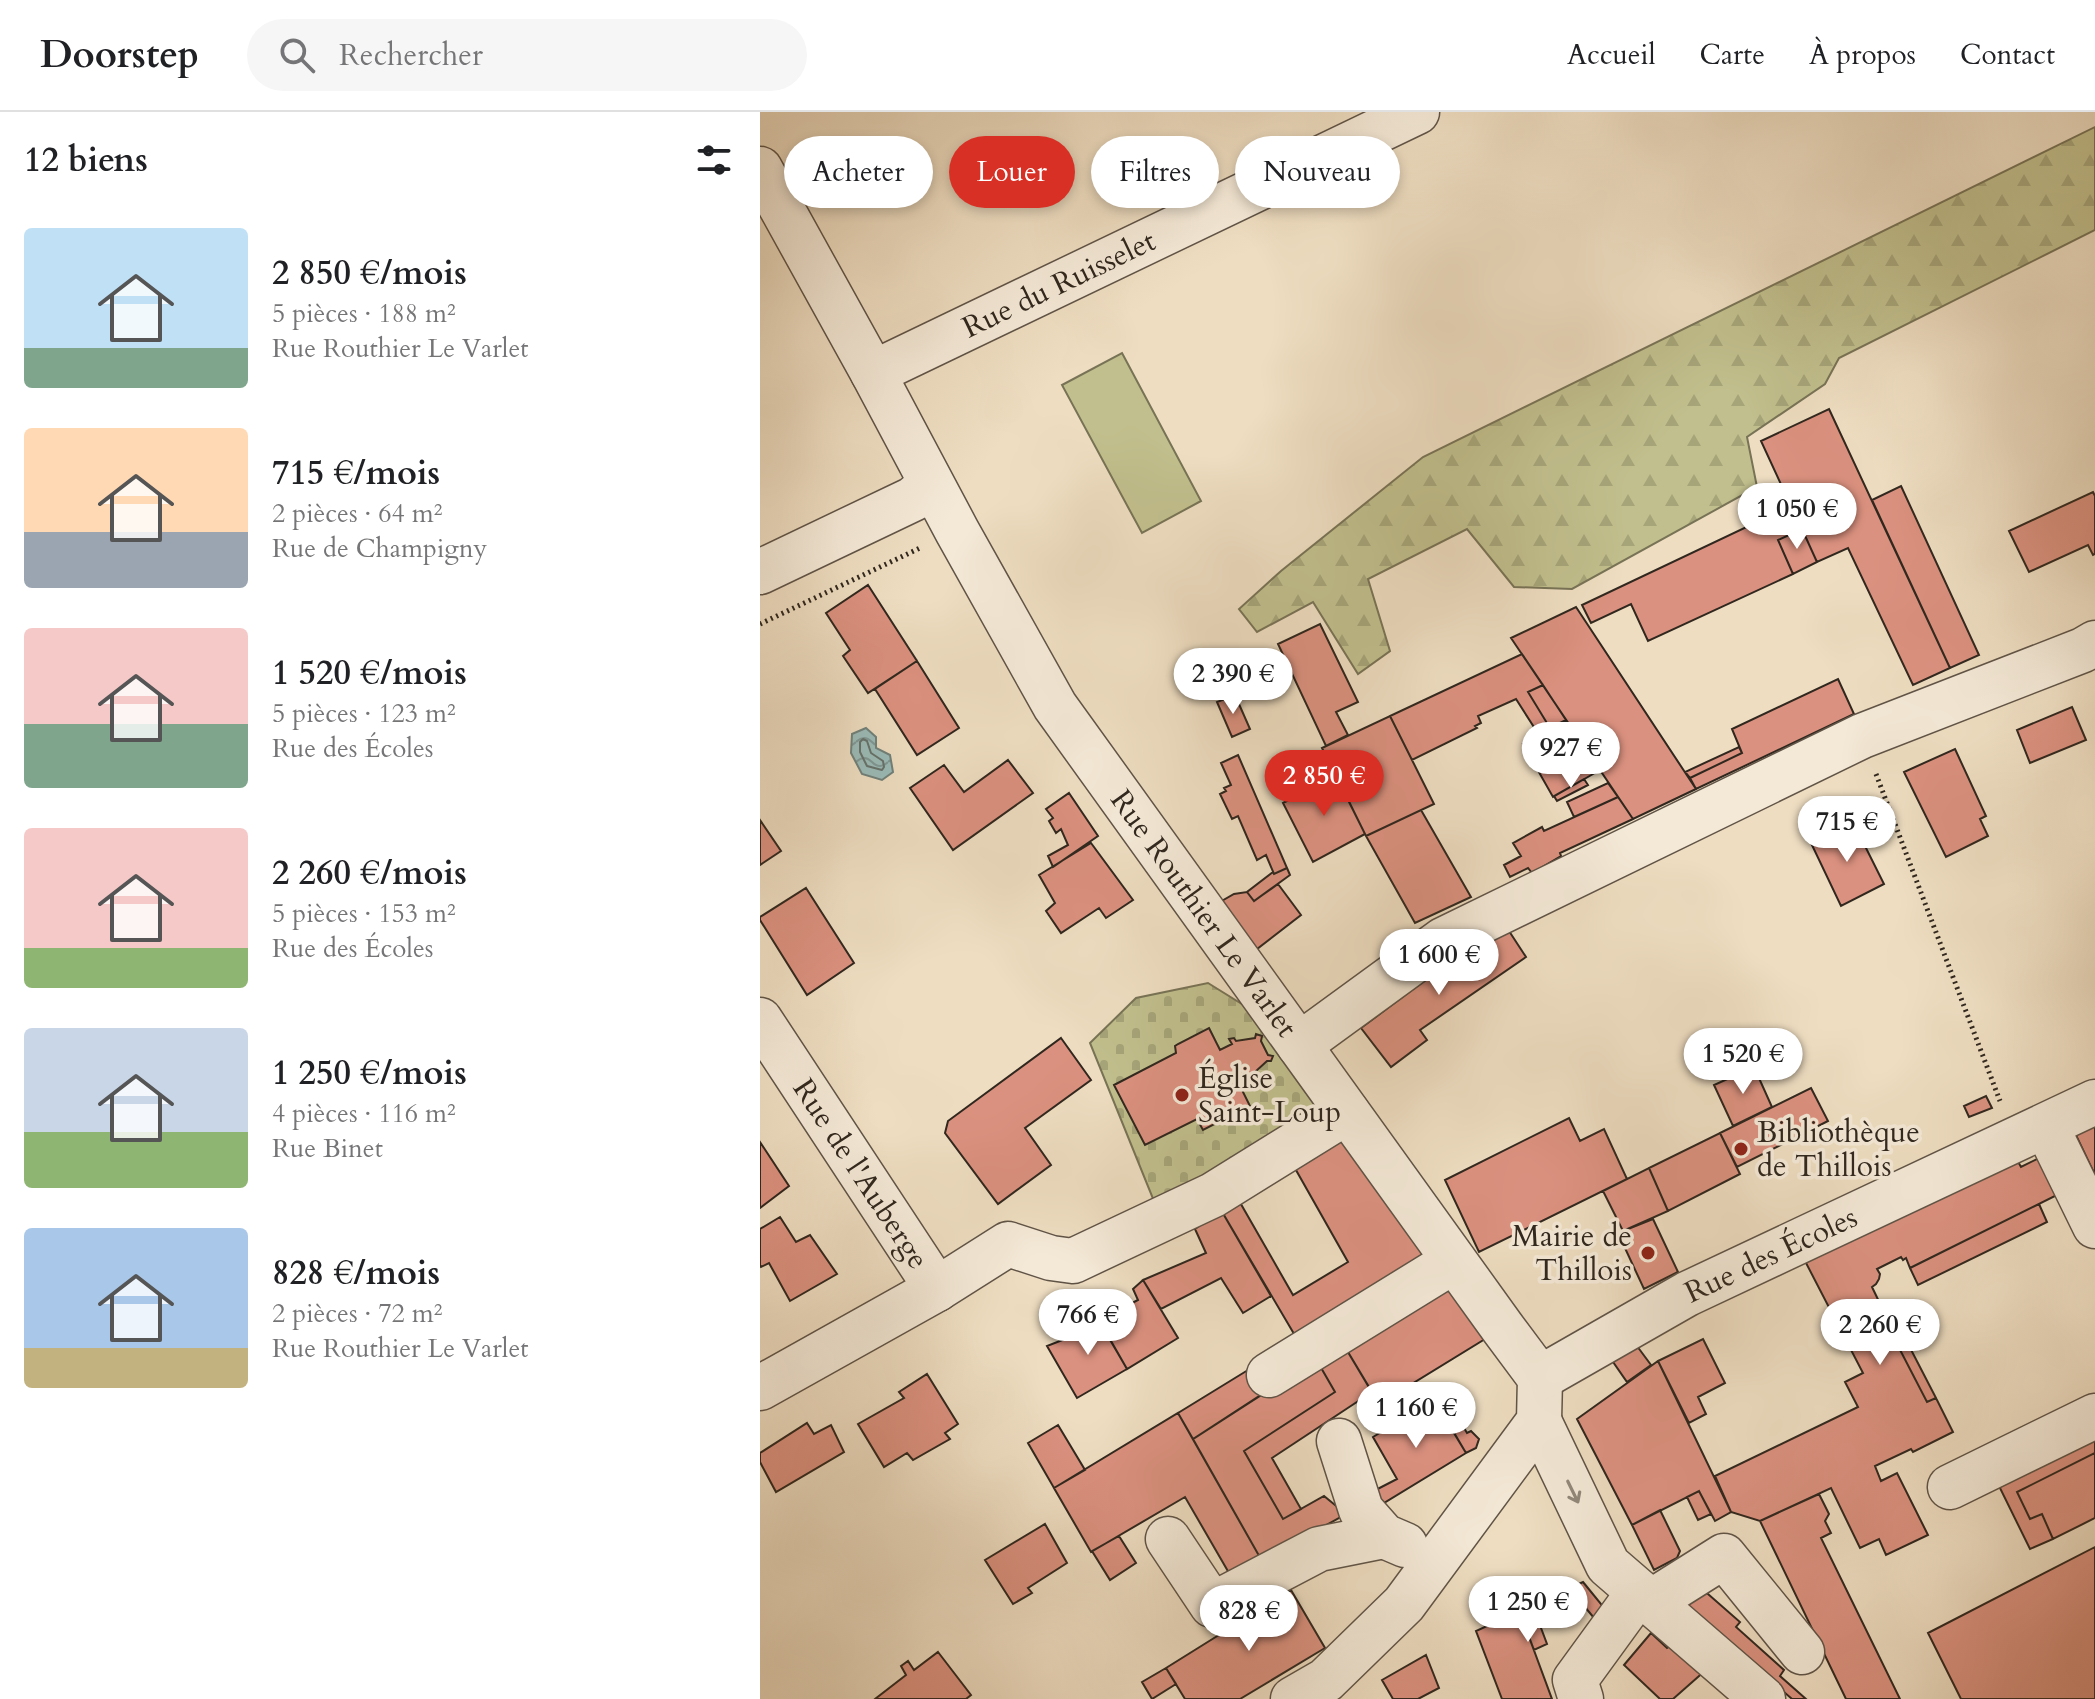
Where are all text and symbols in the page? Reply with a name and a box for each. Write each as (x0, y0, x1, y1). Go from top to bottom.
search box (247, 19, 807, 91)
text: Doorstep (40, 29, 199, 81)
icon: search (275, 33, 319, 77)
text: Rechercher (339, 35, 483, 76)
text: Accueil (1567, 36, 1656, 74)
text: Carte (1700, 36, 1765, 74)
text: À propos (1809, 36, 1916, 74)
text: Contact (1960, 36, 2055, 74)
chip: Acheter (784, 136, 933, 208)
chip: Louer (949, 136, 1075, 208)
chip: Filtres (1091, 136, 1219, 208)
chip: Nouveau (1235, 136, 1400, 208)
text: 12 biens (24, 137, 148, 183)
icon: filters (692, 138, 736, 182)
street label: Rue du Ruisselet (956, 220, 1163, 348)
text: 2 850 €/mois (272, 250, 467, 296)
icon: home (88, 260, 184, 356)
text: 5 pièces · 188 m² (272, 296, 456, 331)
text: Rue Routhier Le Varlet (272, 331, 528, 366)
text: 715 €/mois (272, 450, 440, 496)
icon: home (88, 460, 184, 556)
pin: 1 050 € (1723, 483, 1871, 551)
text: 1 050 € (1756, 491, 1838, 526)
text: 2 pièces · 64 m² (272, 496, 443, 531)
text: Rue de Champigny (272, 531, 487, 566)
pin: 2 390 € (1159, 648, 1307, 716)
text: 1 520 €/mois (272, 650, 467, 696)
text: 2 390 € (1192, 656, 1274, 691)
icon: home (88, 660, 184, 756)
text: 5 pièces · 123 m² (272, 696, 456, 731)
pin: 927 € (1515, 722, 1627, 790)
text: 927 € (1540, 730, 1602, 765)
text: Rue des Écoles (272, 731, 433, 766)
pin: 2 850 € (1250, 750, 1398, 818)
text: 2 850 € (1283, 758, 1365, 793)
street label: Rue Routhier Le Varlet (1101, 781, 1307, 1046)
pin: 715 € (1791, 796, 1903, 864)
text: 715 € (1816, 804, 1878, 839)
text: 2 260 €/mois (272, 850, 467, 896)
icon: home (88, 860, 184, 956)
text: 5 pièces · 153 m² (272, 896, 456, 931)
pin: 1 600 € (1365, 929, 1513, 997)
text: Rue des Écoles (272, 931, 433, 966)
text: 1 600 € (1398, 937, 1480, 972)
pin: 1 520 € (1669, 1028, 1817, 1096)
text: 1 520 € (1702, 1036, 1784, 1071)
text: 1 250 €/mois (272, 1050, 467, 1096)
place label: Église Saint-Loup (1198, 1058, 1341, 1133)
icon: home (88, 1060, 184, 1156)
street label: Rue de l'Auberge (783, 1071, 938, 1277)
marker: Église Saint-Loup (1173, 1086, 1191, 1104)
text: 4 pièces · 116 m² (272, 1096, 456, 1131)
place label: Bibliothèque de Thillois (1757, 1112, 1920, 1187)
text: Rue Binet (272, 1131, 383, 1166)
marker: Bibliothèque de Thillois (1732, 1140, 1750, 1158)
street label: Rue des Écoles (1678, 1197, 1864, 1313)
place label: Mairie de Thillois (1512, 1216, 1632, 1291)
marker: Mairie de Thillois (1639, 1244, 1657, 1262)
text: 828 €/mois (272, 1250, 440, 1296)
icon: home (88, 1260, 184, 1356)
pin: 766 € (1032, 1289, 1144, 1357)
text: 2 pièces · 72 m² (272, 1296, 443, 1331)
text: 766 € (1057, 1297, 1119, 1332)
pin: 2 260 € (1806, 1299, 1954, 1367)
text: 2 260 € (1839, 1307, 1921, 1342)
text: Rue Routhier Le Varlet (272, 1331, 528, 1366)
pin: 1 160 € (1342, 1382, 1490, 1450)
text: 1 160 € (1375, 1390, 1457, 1425)
one-way arrow (1566, 1479, 1581, 1503)
pin: 1 250 € (1454, 1576, 1602, 1644)
text: 1 250 € (1487, 1584, 1569, 1619)
pin: 828 € (1193, 1585, 1305, 1653)
text: 828 € (1218, 1593, 1280, 1628)

